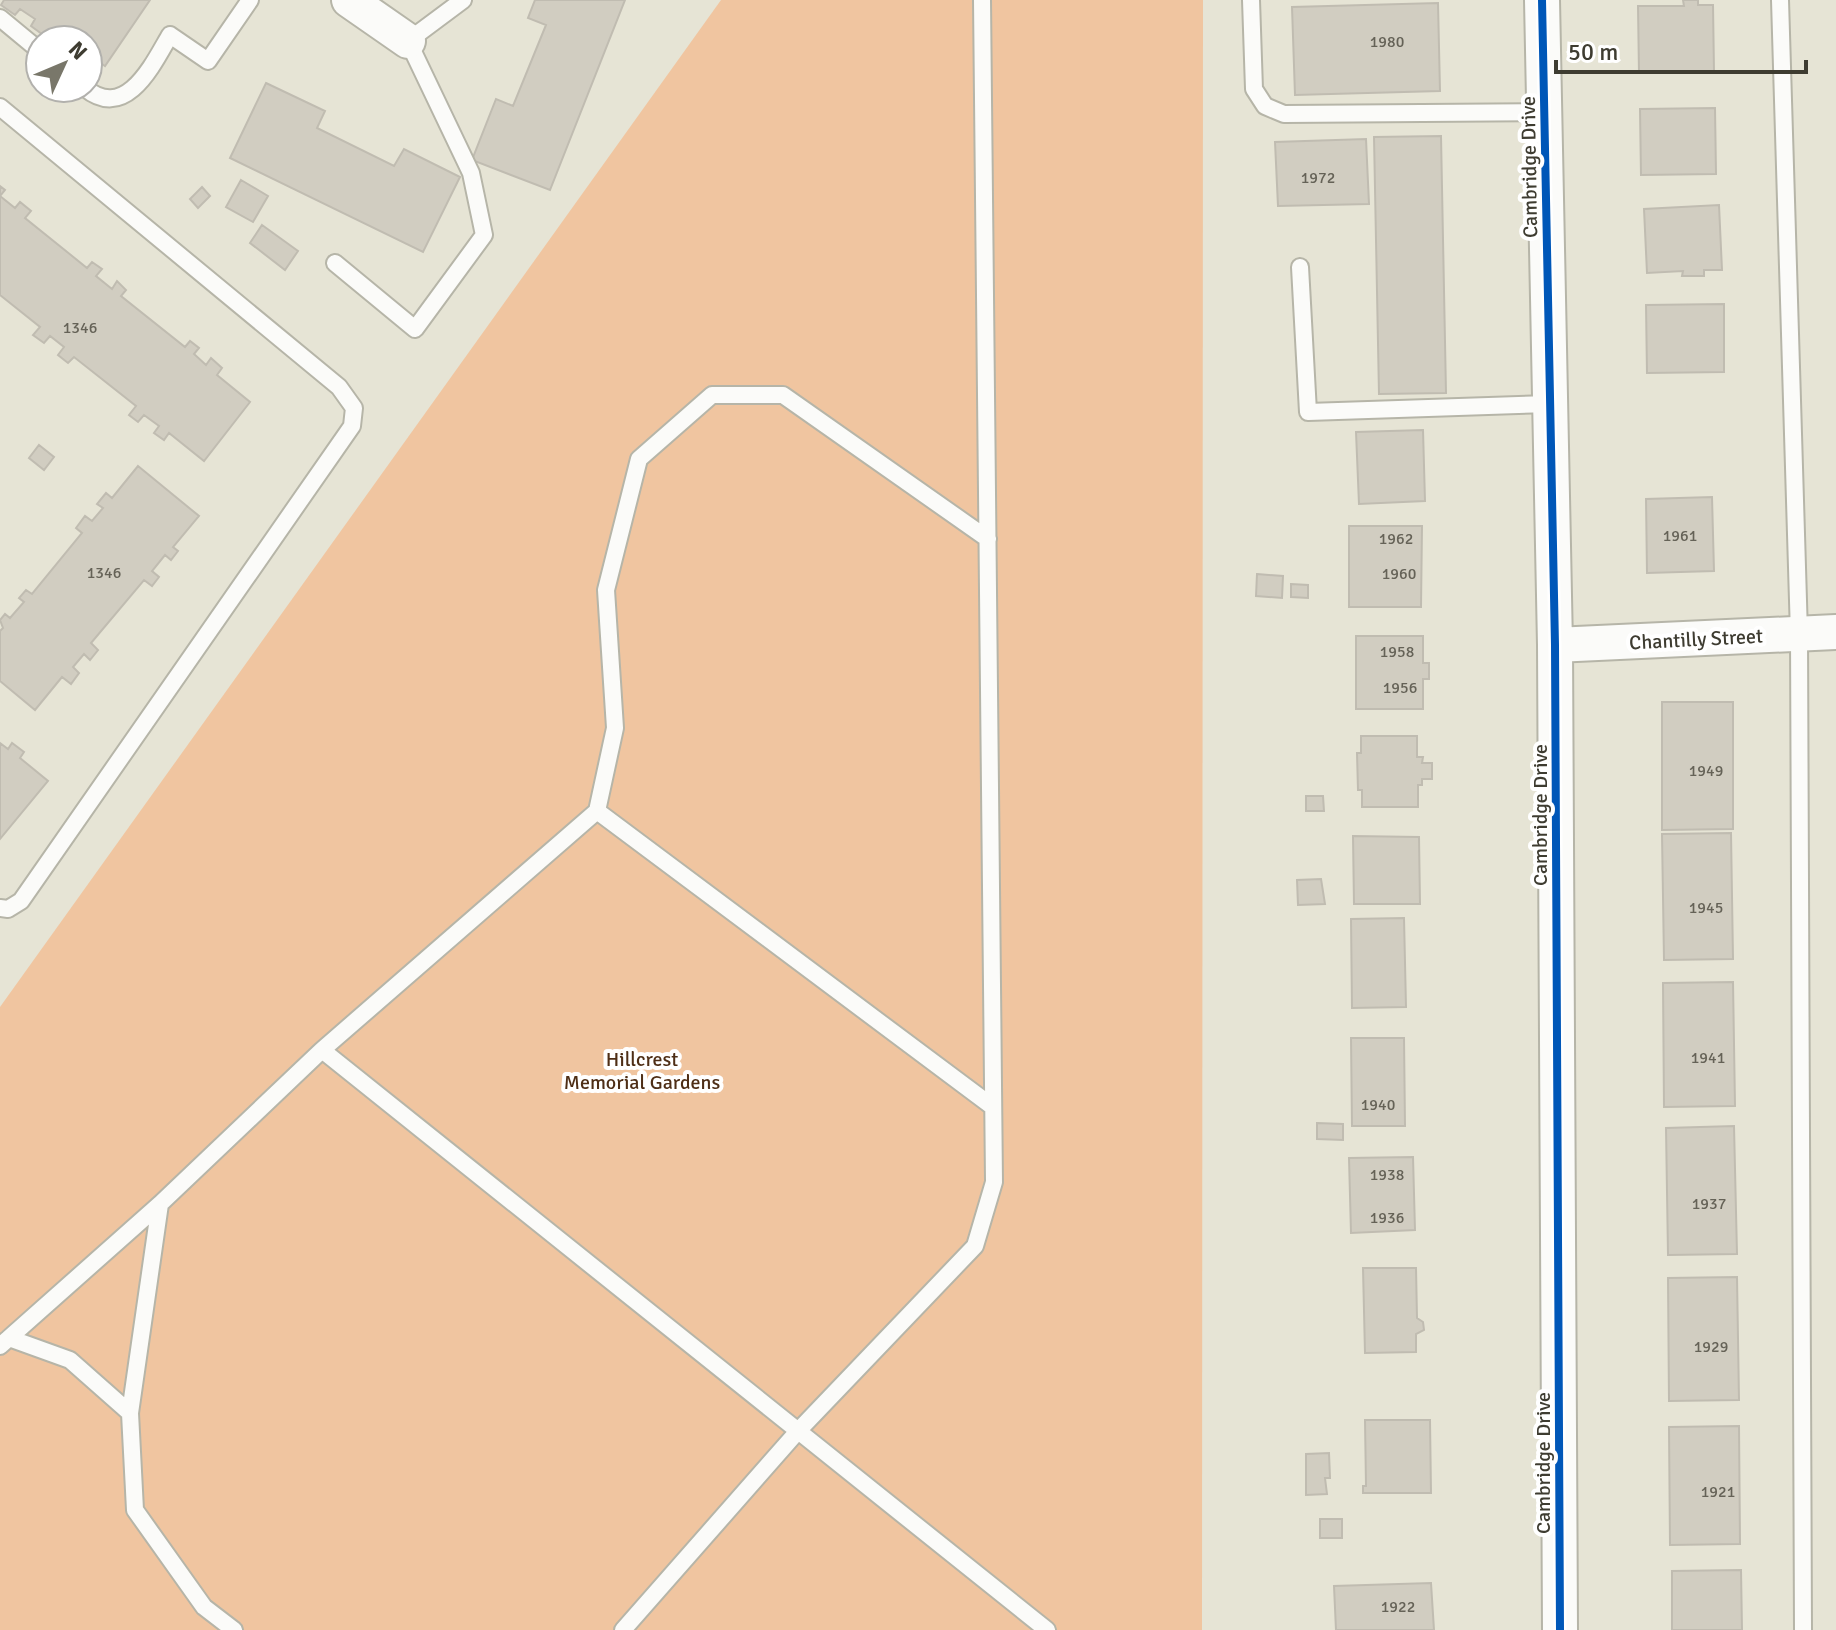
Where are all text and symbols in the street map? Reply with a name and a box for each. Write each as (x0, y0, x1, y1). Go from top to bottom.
north arrow (24, 24, 104, 104)
scale bar (1556, 24, 1806, 74)
house number: 1980 (1370, 32, 1404, 52)
text: N (63, 36, 93, 65)
text: 50 m (1568, 37, 1618, 67)
street label: Cambridge Drive (1516, 96, 1543, 238)
house number: 1972 (1301, 168, 1335, 188)
house number: 1346 (63, 318, 97, 338)
house number: 1961 (1663, 526, 1697, 546)
house number: 1962 (1379, 529, 1413, 549)
house number: 1346 (87, 563, 121, 583)
house number: 1960 (1382, 564, 1416, 584)
street label: Chantilly Street (1629, 624, 1763, 655)
house number: 1958 (1380, 642, 1414, 662)
house number: 1956 (1383, 678, 1417, 698)
street label: Cambridge Drive (1528, 744, 1553, 886)
house number: 1949 (1689, 761, 1723, 781)
house number: 1945 (1689, 898, 1723, 918)
park label: Hillcrest Memorial Gardens (564, 1047, 720, 1095)
house number: 1941 (1691, 1048, 1725, 1068)
house number: 1940 (1361, 1095, 1395, 1115)
house number: 1938 (1370, 1165, 1404, 1185)
house number: 1937 (1692, 1194, 1726, 1214)
house number: 1936 (1370, 1208, 1404, 1228)
house number: 1929 (1694, 1337, 1728, 1357)
street label: Cambridge Drive (1531, 1392, 1556, 1534)
house number: 1921 (1701, 1482, 1735, 1502)
house number: 1922 (1381, 1597, 1415, 1617)

